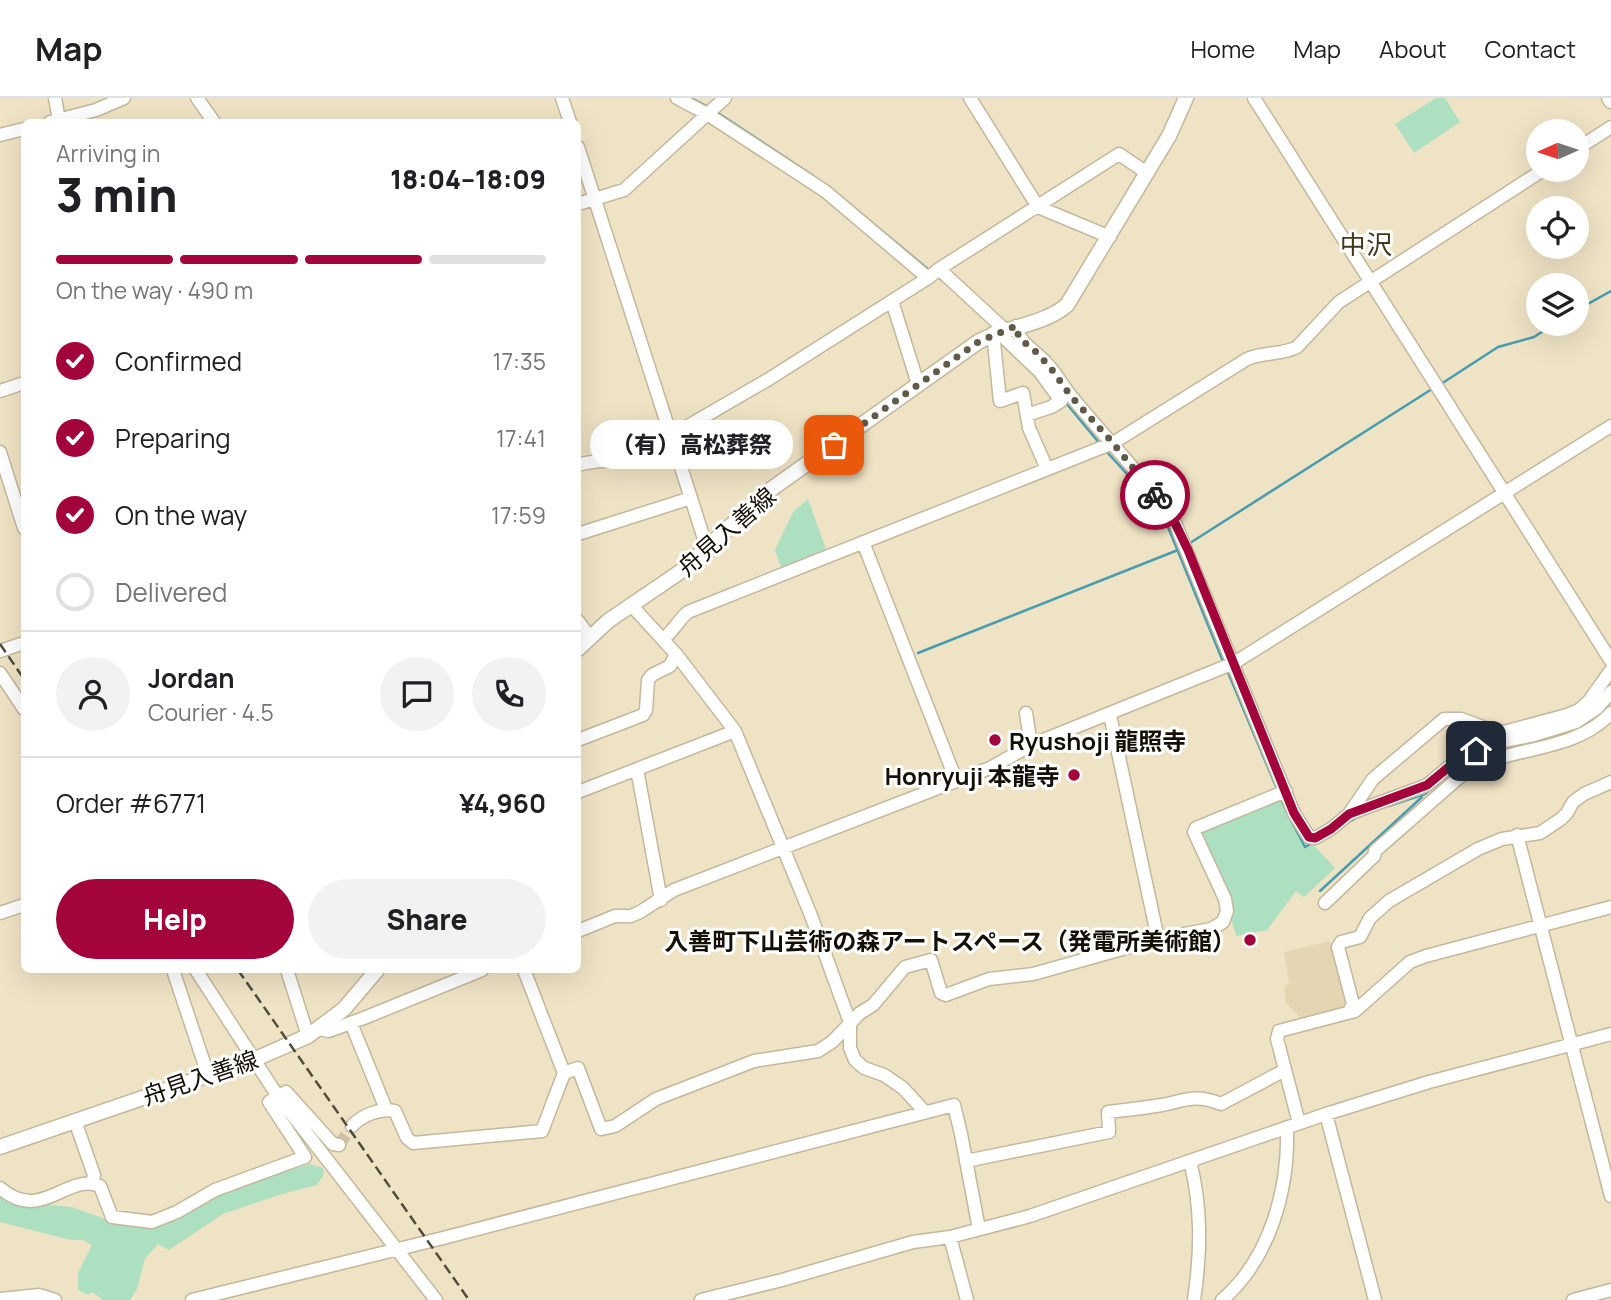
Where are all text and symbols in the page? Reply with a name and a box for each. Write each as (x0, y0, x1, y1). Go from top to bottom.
text: Map (35, 26, 103, 71)
text: Home (1190, 32, 1255, 65)
text: Map (1293, 32, 1341, 65)
text: About (1379, 32, 1447, 65)
text: Contact (1485, 32, 1576, 65)
north arrow (1526, 119, 1589, 182)
map controls (1526, 119, 1589, 336)
text: Arriving in (56, 137, 161, 169)
text: 18:04–18:09 (390, 161, 546, 197)
text: 3 min (56, 163, 177, 226)
button: locate (1526, 196, 1589, 259)
district label: 中沢 (1340, 226, 1392, 262)
button: layers (1526, 273, 1589, 336)
text: On the way · 490 m (56, 274, 253, 306)
icon: check (56, 342, 94, 380)
text: Confirmed (115, 343, 242, 379)
text: 17:35 (493, 345, 546, 377)
pin (804, 415, 864, 475)
icon: check (56, 419, 94, 457)
text: Preparing (115, 420, 231, 456)
callout: （有）高松葬祭 (589, 420, 792, 470)
text: 17:41 (496, 422, 546, 454)
icon: bag (815, 426, 853, 464)
text: （有）高松葬祭 (611, 428, 772, 460)
courier (1120, 460, 1190, 530)
icon: bike (1136, 476, 1174, 514)
street label: 舟見入善線 (670, 479, 782, 583)
icon: check (56, 496, 94, 534)
text: On the way (115, 497, 247, 533)
text: 17:59 (491, 499, 546, 531)
text: Delivered (115, 574, 227, 610)
button: person (56, 657, 130, 731)
button: chat (380, 657, 454, 731)
button: phone (472, 657, 546, 731)
text: Jordan (148, 660, 234, 696)
text: Courier · 4.5 (148, 696, 274, 728)
pin (1446, 721, 1506, 781)
place label: Ryushoji 龍照寺 (1009, 724, 1187, 757)
marker: Ryushoji 龍照寺 (987, 732, 1003, 748)
icon: home (1457, 732, 1495, 770)
place label: Honryuji 本龍寺 (885, 759, 1060, 792)
marker: Honryuji 本龍寺 (1066, 767, 1082, 783)
text: Order #6771 (56, 785, 206, 821)
text: ¥4,960 (459, 785, 546, 821)
button: Help (56, 879, 294, 959)
button: Share (308, 879, 546, 959)
place label: 入善町下山芸術の森アートスペース（発電所美術館） (664, 924, 1236, 957)
marker: 入善町下山芸術の森アートスペース（発電所美術館） (1242, 932, 1258, 948)
street label: 舟見入善線 (138, 1042, 262, 1112)

